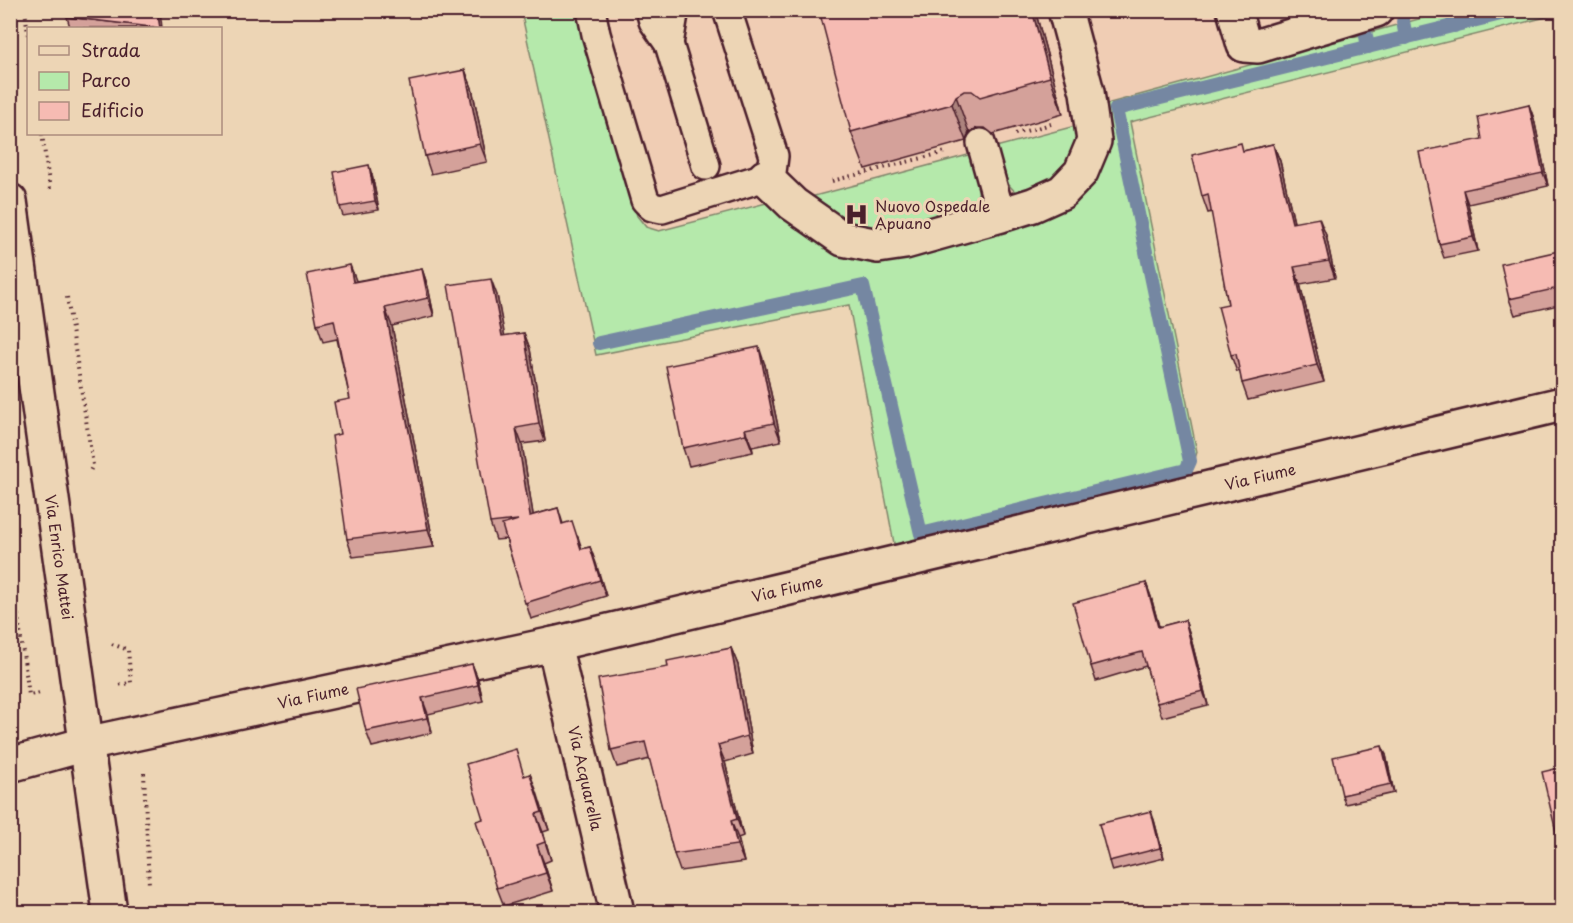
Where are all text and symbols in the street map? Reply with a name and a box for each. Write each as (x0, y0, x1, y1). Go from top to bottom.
legend (27, 27, 222, 135)
text: Strada (81, 36, 141, 63)
text: Parco (81, 66, 131, 93)
text: Edificio (81, 96, 144, 123)
place label: Nuovo Ospedale Apuano (875, 194, 991, 234)
hospital icon: Nuovo Ospedale Apuano (844, 201, 870, 227)
street label: Via Fiume (1222, 457, 1298, 495)
street label: Via Enrico Mattei (40, 493, 80, 621)
street label: Via Fiume (749, 569, 825, 607)
street label: Via Fiume (275, 676, 351, 714)
street label: Via Acquarella (563, 723, 609, 833)

